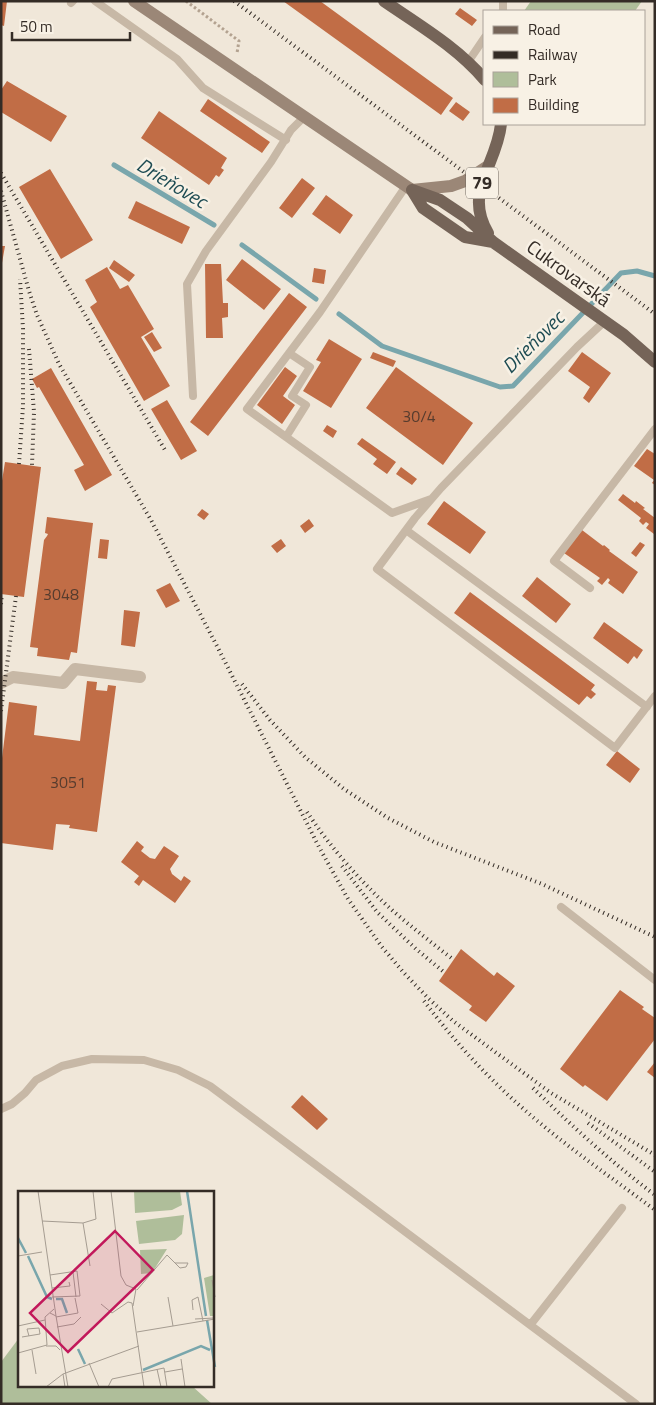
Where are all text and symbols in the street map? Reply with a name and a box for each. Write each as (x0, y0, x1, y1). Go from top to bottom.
scale bar (12, 10, 130, 42)
legend (483, 10, 646, 125)
text: 50 m (20, 15, 53, 38)
text: Road (528, 18, 560, 41)
text: Railway (528, 43, 578, 66)
text: Park (528, 68, 557, 91)
text: Building (528, 93, 579, 116)
water label: Drieňovec (131, 149, 215, 217)
road number: 79 (466, 168, 498, 198)
street label: Cukrovarská (521, 232, 618, 313)
water label: Drieňovec (494, 302, 572, 380)
house number: 30/4 (402, 404, 436, 428)
house number: 3048 (43, 582, 79, 606)
house number: 3051 (50, 770, 86, 794)
inset map (18, 1191, 214, 1388)

